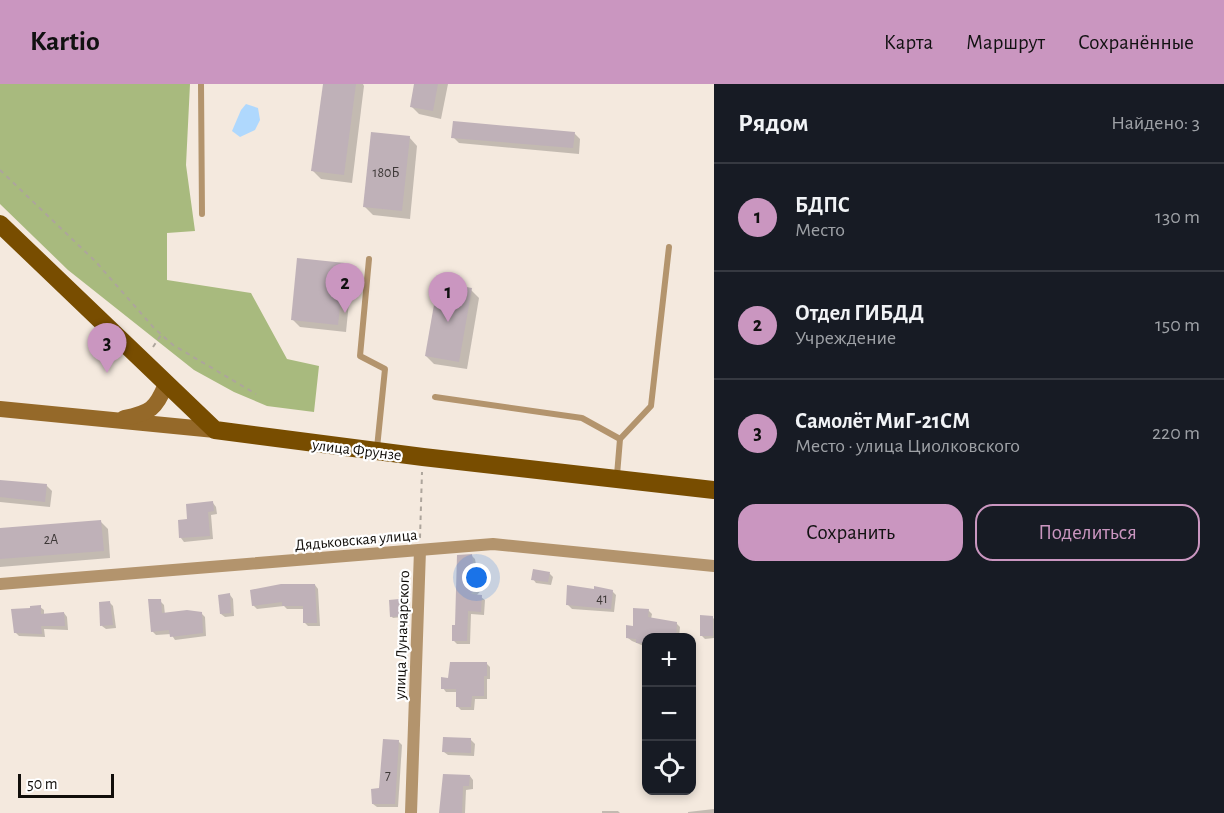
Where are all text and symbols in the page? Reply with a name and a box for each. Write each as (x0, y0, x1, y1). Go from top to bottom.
text: Kartio (30, 28, 100, 56)
text: Карта (884, 32, 933, 53)
text: Маршрут (966, 32, 1045, 53)
text: Сохранённые (1078, 32, 1194, 53)
text: Рядом (738, 110, 809, 136)
text: Найдено: 3 (1111, 113, 1200, 133)
house number: 180Б (373, 166, 399, 180)
text: БДПС (795, 194, 850, 216)
text: 1 (754, 207, 761, 227)
text: 130 m (1155, 207, 1200, 227)
text: Место (795, 220, 845, 240)
pin: 2 (326, 264, 364, 313)
pin: 1 (428, 272, 468, 322)
text: Отдел ГИБДД (795, 302, 924, 324)
text: 2 (753, 315, 762, 335)
text: 150 m (1155, 315, 1200, 335)
pin: 3 (88, 324, 126, 373)
text: Учреждение (795, 328, 896, 348)
text: Самолёт МиГ-21СМ (795, 410, 970, 432)
text: 3 (753, 423, 762, 443)
text: 220 m (1152, 423, 1200, 443)
street label: улица Фрунзе (310, 436, 402, 464)
text: Место · улица Циолковского (795, 436, 1020, 456)
button: Сохранить (738, 504, 963, 561)
button: Поделиться (975, 504, 1200, 561)
street label: Дядьковская улица (294, 527, 418, 554)
house number: 2А (44, 533, 58, 547)
your location (462, 563, 491, 592)
street label: улица Луначарского (392, 570, 413, 701)
house number: 41 (596, 592, 608, 606)
map controls (642, 633, 696, 795)
button: + (642, 633, 696, 687)
button: − (642, 687, 696, 741)
button: locate (642, 741, 696, 795)
house number: 7 (385, 768, 391, 782)
scale bar (18, 771, 114, 798)
text: 50 m (27, 776, 58, 792)

